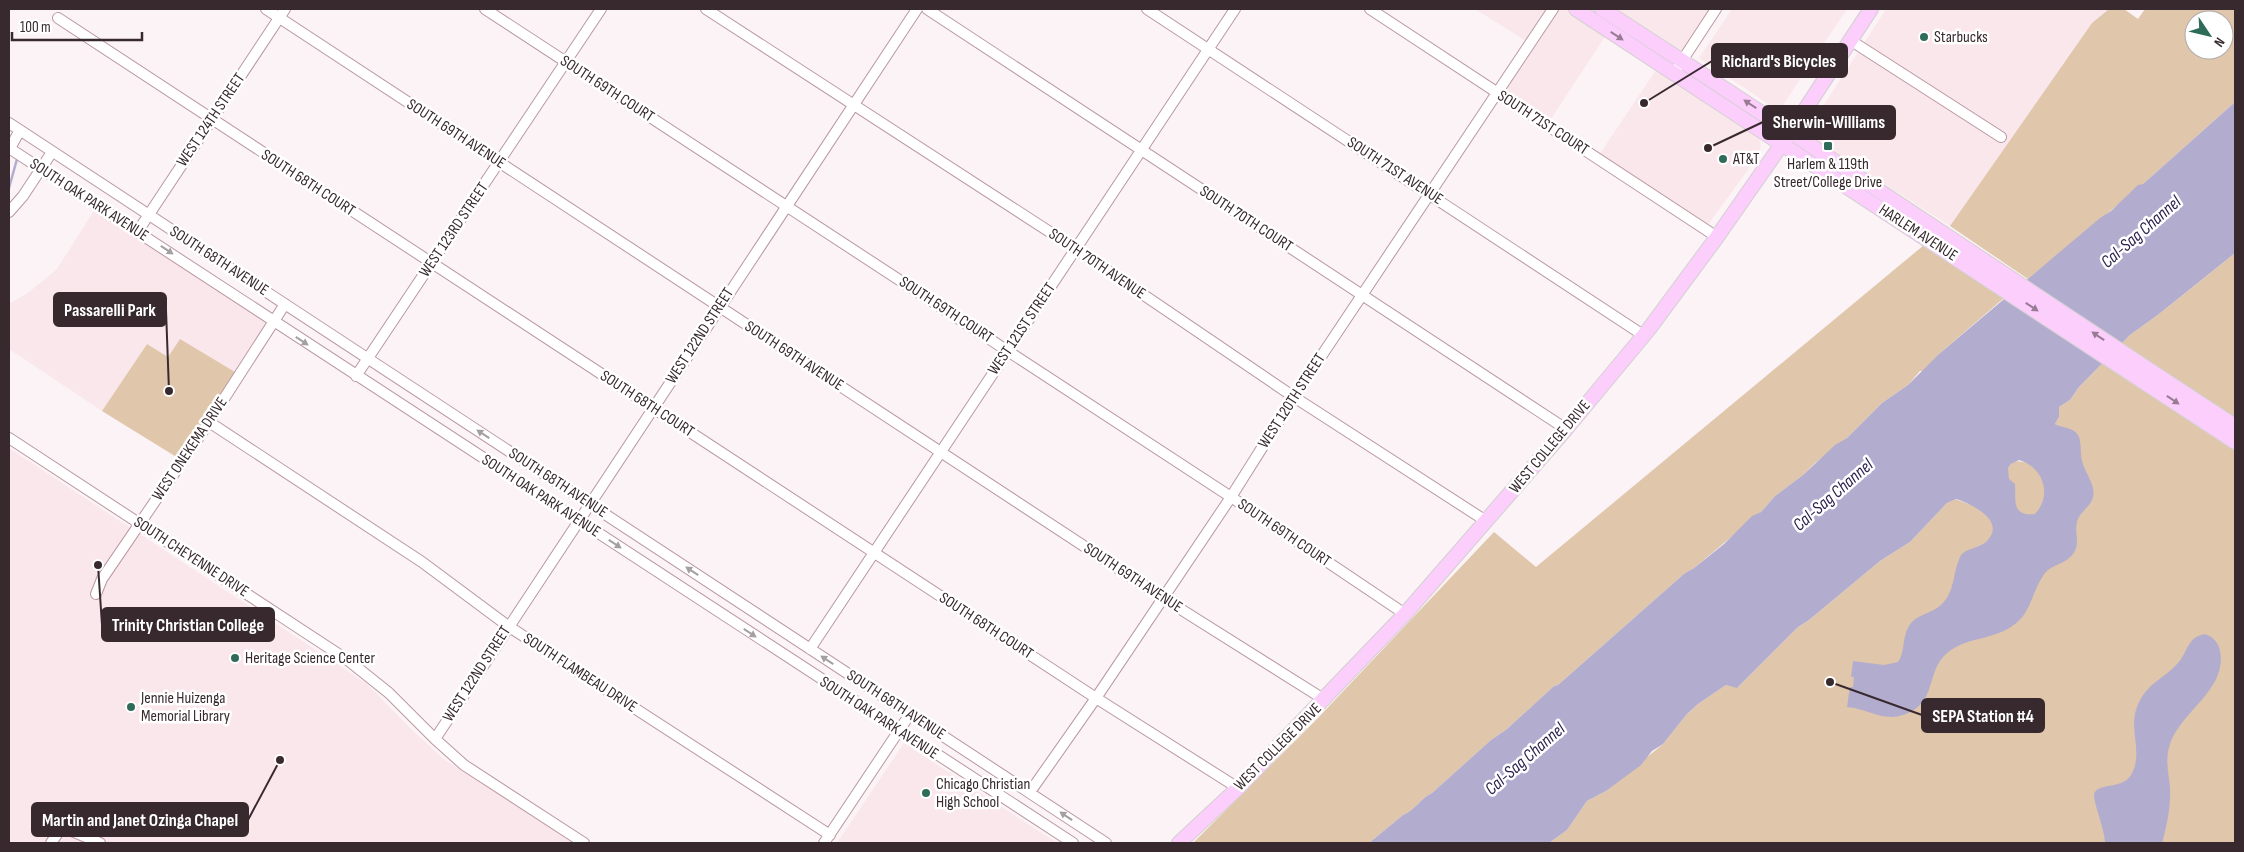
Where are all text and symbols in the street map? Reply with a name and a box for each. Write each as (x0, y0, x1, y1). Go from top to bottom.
scale bar (12, 10, 142, 42)
north arrow (2184, 10, 2234, 60)
text: 100 m (20, 18, 51, 37)
place label: Starbucks (1934, 28, 1988, 47)
one-way arrow (1610, 31, 1624, 40)
marker: Starbucks (1918, 31, 1930, 43)
text: N (2210, 34, 2228, 50)
callout: Richard's Bicycles (1712, 44, 1847, 77)
text: Richard's Bicycles (1722, 51, 1836, 72)
street label: SOUTH 69TH COURT (556, 52, 658, 127)
street label: WEST 124TH STREET (173, 69, 249, 170)
street label: SOUTH 71ST COURT (1494, 86, 1593, 160)
street label: SOUTH 69TH AVENUE (403, 95, 509, 173)
one-way arrow (1744, 100, 1757, 109)
callout: Sherwin-Williams (1763, 106, 1895, 139)
text: Sherwin-Williams (1773, 112, 1885, 133)
street label: SOUTH 71ST AVENUE (1343, 133, 1447, 209)
marker: Harlem & 119th Street/College Drive (1822, 140, 1834, 152)
street label: SOUTH 68TH COURT (257, 146, 359, 221)
place label: AT&T (1732, 150, 1760, 169)
marker: AT&T (1717, 153, 1729, 165)
street label: SOUTH OAK PARK AVENUE (26, 155, 152, 245)
place label: Harlem & 119th Street/College Drive (1774, 155, 1882, 192)
street label: WEST 123RD STREET (415, 179, 493, 281)
street label: SOUTH 70TH COURT (1196, 182, 1297, 256)
water label: Cal-Sag Channel (2097, 191, 2186, 272)
street label: HARLEM AVENUE (1875, 201, 1961, 265)
street label: SOUTH 68TH AVENUE (166, 222, 272, 300)
street label: SOUTH 70TH AVENUE (1045, 225, 1149, 303)
one-way arrow (160, 246, 174, 255)
street label: SOUTH 69TH COURT (895, 273, 997, 348)
street label: WEST 121ST STREET (984, 279, 1060, 379)
street label: WEST 122ND STREET (662, 284, 738, 388)
callout: Passarelli Park (54, 293, 166, 326)
text: Passarelli Park (64, 300, 156, 321)
one-way arrow (2025, 303, 2039, 312)
street label: SOUTH 69TH AVENUE (741, 317, 847, 395)
one-way arrow (2091, 331, 2105, 341)
one-way arrow (296, 336, 309, 345)
street label: WEST 120TH STREET (1254, 350, 1330, 452)
street label: SOUTH 68TH COURT (596, 367, 698, 442)
street label: WEST ONEKEMA DRIVE (148, 394, 232, 504)
one-way arrow (2166, 395, 2180, 405)
street label: WEST COLLEGE DRIVE (1505, 396, 1595, 498)
one-way arrow (476, 429, 489, 438)
street label: SOUTH 68TH AVENUE (505, 444, 611, 522)
street label: SOUTH OAK PARK AVENUE (478, 451, 604, 541)
water label: Cal-Sag Channel (1789, 454, 1878, 535)
street label: SOUTH 69TH COURT (1234, 495, 1335, 571)
street label: SOUTH CHEYENNE DRIVE (130, 513, 252, 601)
one-way arrow (608, 539, 621, 549)
street label: SOUTH 69TH AVENUE (1080, 539, 1186, 617)
one-way arrow (685, 566, 698, 576)
street label: SOUTH 68TH COURT (935, 589, 1037, 664)
callout: Trinity Christian College (102, 608, 274, 641)
text: Trinity Christian College (112, 615, 264, 636)
street label: WEST 122ND STREET (439, 622, 515, 726)
street label: SOUTH FLAMBEAU DRIVE (520, 629, 640, 717)
one-way arrow (744, 629, 757, 638)
place label: Heritage Science Center (245, 649, 375, 668)
marker: Heritage Science Center (229, 652, 241, 664)
one-way arrow (821, 655, 834, 665)
street label: SOUTH 68TH AVENUE (843, 666, 949, 744)
street label: SOUTH OAK PARK AVENUE (816, 673, 942, 763)
place label: Jennie Huizenga Memorial Library (140, 689, 230, 726)
street label: WEST COLLEGE DRIVE (1230, 699, 1326, 795)
callout: SEPA Station #4 (1922, 699, 2044, 732)
marker: Jennie Huizenga Memorial Library (125, 701, 137, 713)
text: SEPA Station #4 (1932, 706, 2034, 727)
water label: Cal-Sag Channel (1481, 718, 1570, 799)
place label: Chicago Christian High School (936, 775, 1030, 812)
marker: Chicago Christian High School (920, 787, 932, 799)
callout: Martin and Janet Ozinga Chapel (32, 803, 248, 836)
text: Martin and Janet Ozinga Chapel (42, 810, 238, 831)
one-way arrow (1059, 811, 1073, 821)

